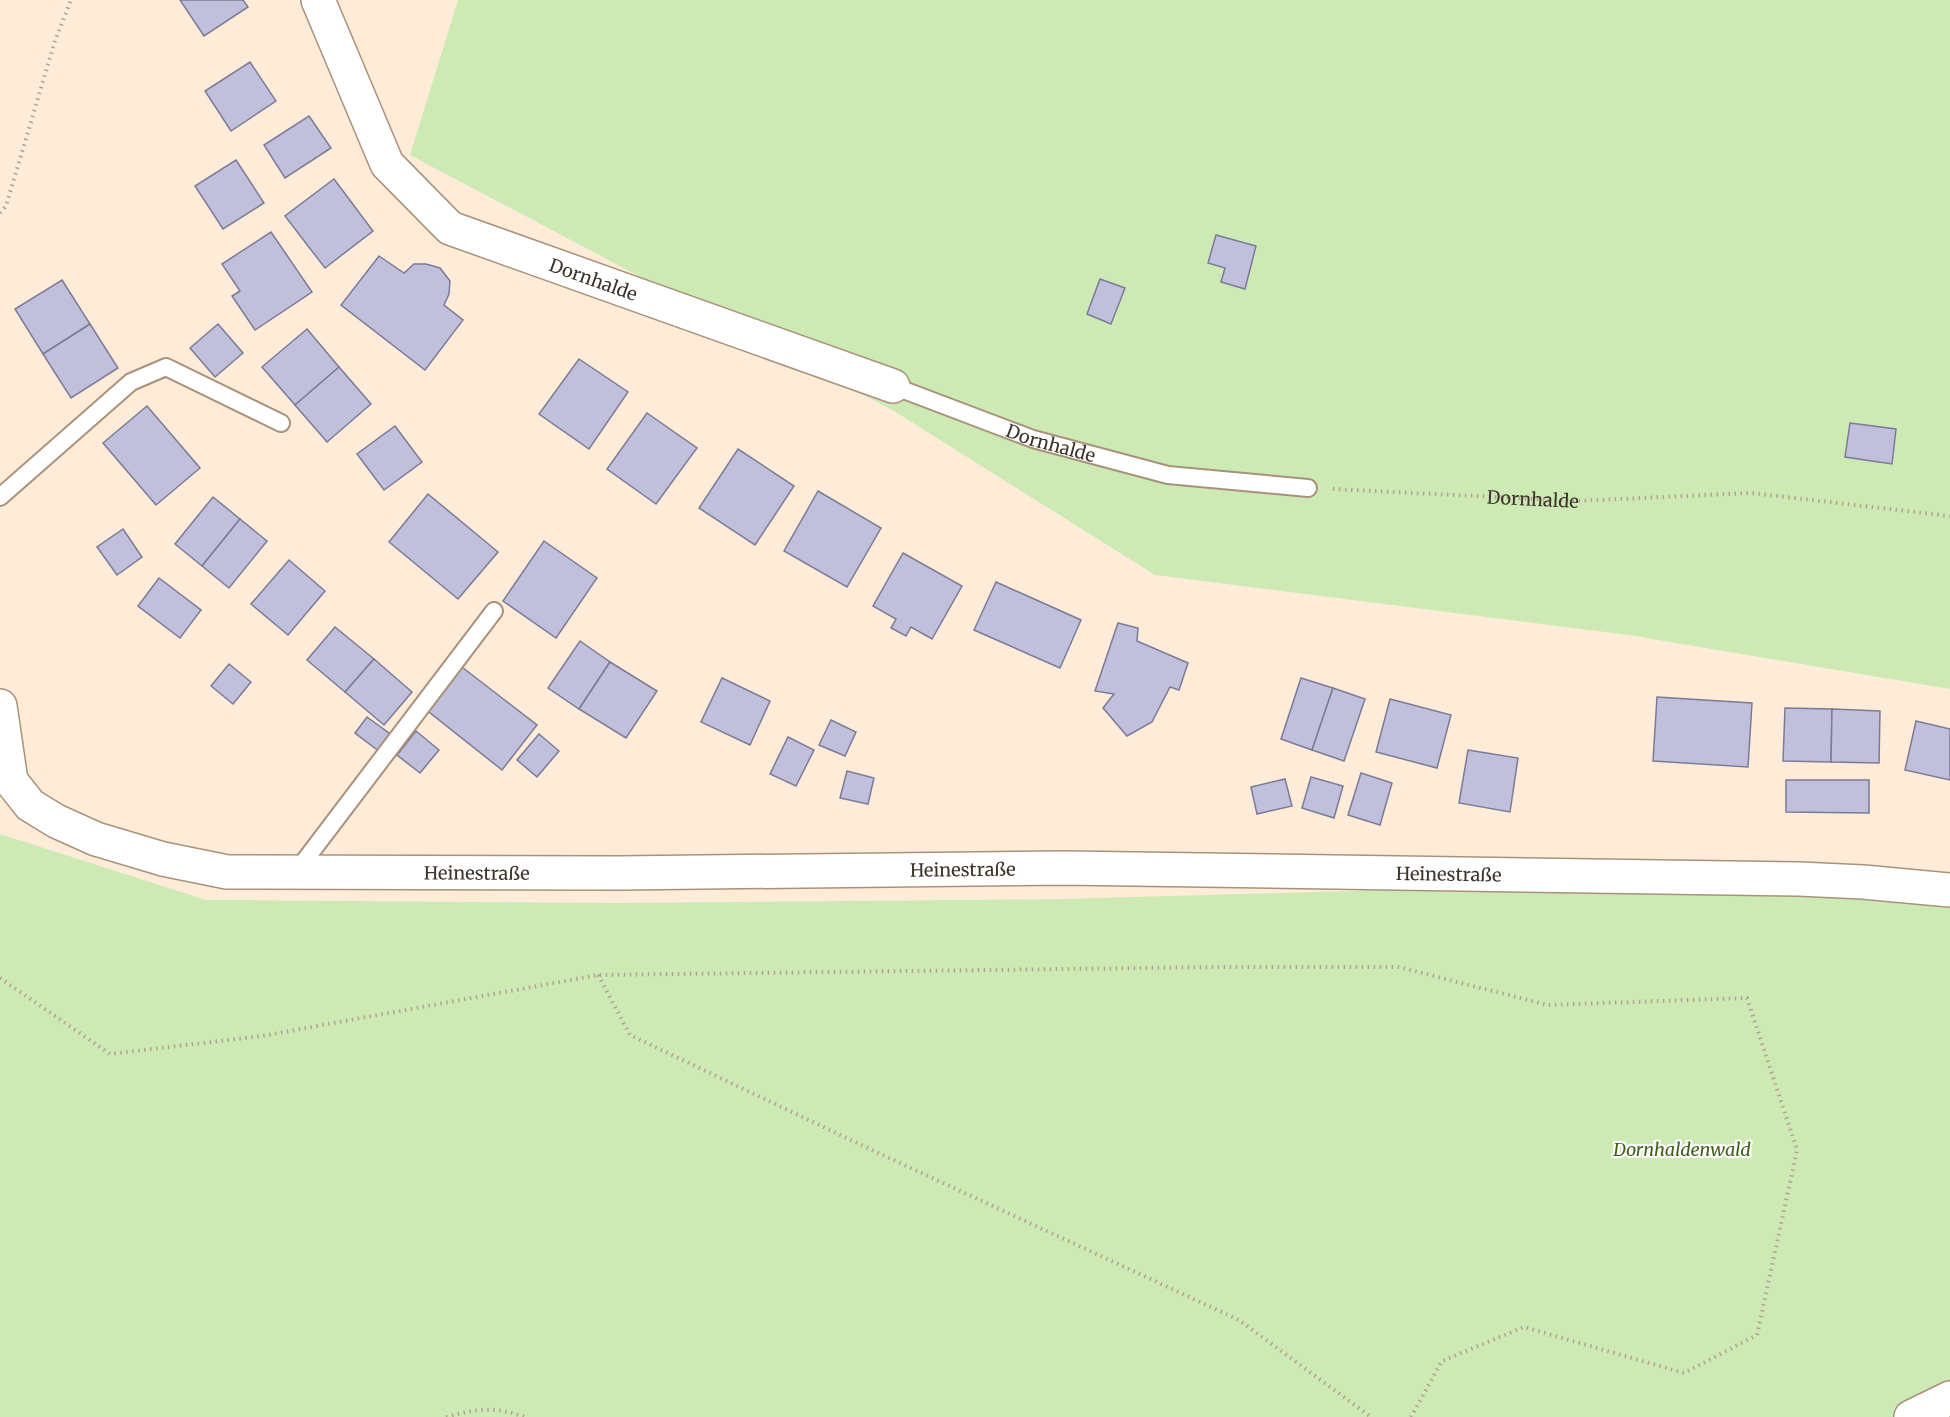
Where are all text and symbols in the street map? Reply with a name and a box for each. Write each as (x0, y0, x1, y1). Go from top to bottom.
street label: Dornhalde (546, 253, 641, 305)
street label: Dornhalde (1003, 418, 1098, 467)
street label: Dornhalde (1486, 485, 1579, 513)
street label: Heinestraße (910, 857, 1016, 881)
street label: Heinestraße (424, 861, 530, 884)
street label: Heinestraße (1396, 861, 1502, 886)
park label: Dornhaldenwald (1612, 1138, 1751, 1161)

